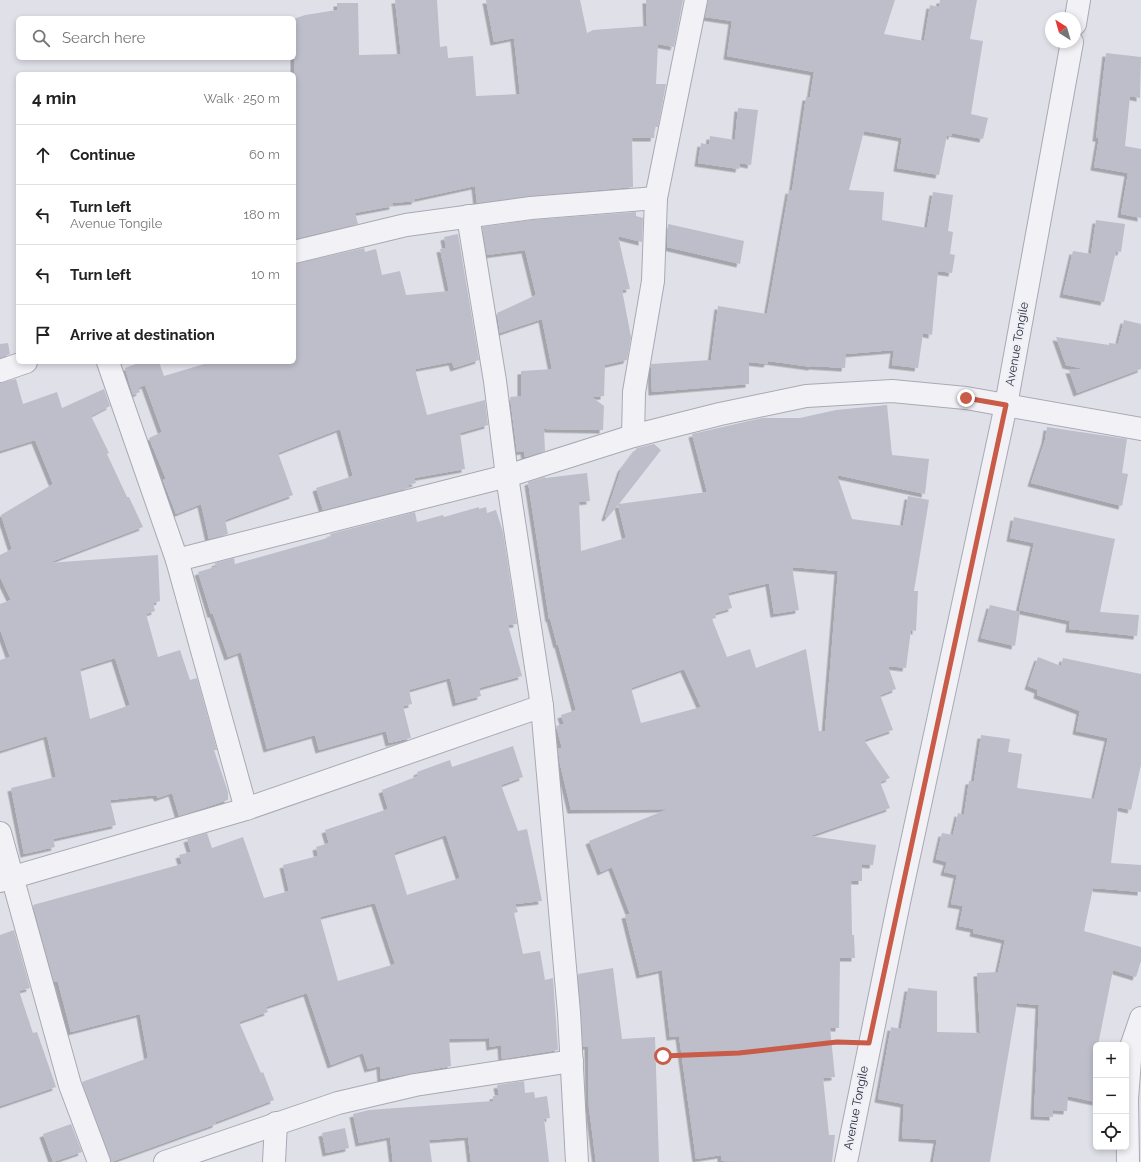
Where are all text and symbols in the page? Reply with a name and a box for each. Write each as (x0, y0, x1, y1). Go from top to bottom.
north arrow (1045, 12, 1081, 48)
search box (16, 16, 296, 60)
icon: search (30, 27, 52, 49)
text: Search here (62, 29, 145, 47)
text: 4 min (32, 88, 76, 108)
text: Walk · 250 m (203, 91, 280, 106)
icon: ahead (32, 144, 54, 166)
text: Continue (70, 146, 135, 164)
text: 60 m (249, 147, 280, 162)
text: Turn left (70, 198, 131, 216)
icon: left (32, 204, 54, 226)
text: 180 m (244, 207, 280, 222)
text: Avenue Tongile (70, 216, 162, 231)
icon: left (32, 264, 54, 286)
text: Turn left (70, 266, 131, 284)
text: 10 m (251, 267, 280, 282)
street label: Avenue Tongile (1003, 301, 1031, 387)
icon: arrive (32, 324, 54, 346)
text: Arrive at destination (70, 326, 215, 344)
route end (957, 389, 975, 407)
map controls (1093, 1042, 1129, 1150)
button: + (1093, 1042, 1129, 1078)
route start (654, 1047, 672, 1065)
street label: Avenue Tongile (841, 1065, 871, 1151)
button: − (1093, 1078, 1129, 1114)
button: locate (1093, 1114, 1129, 1150)

